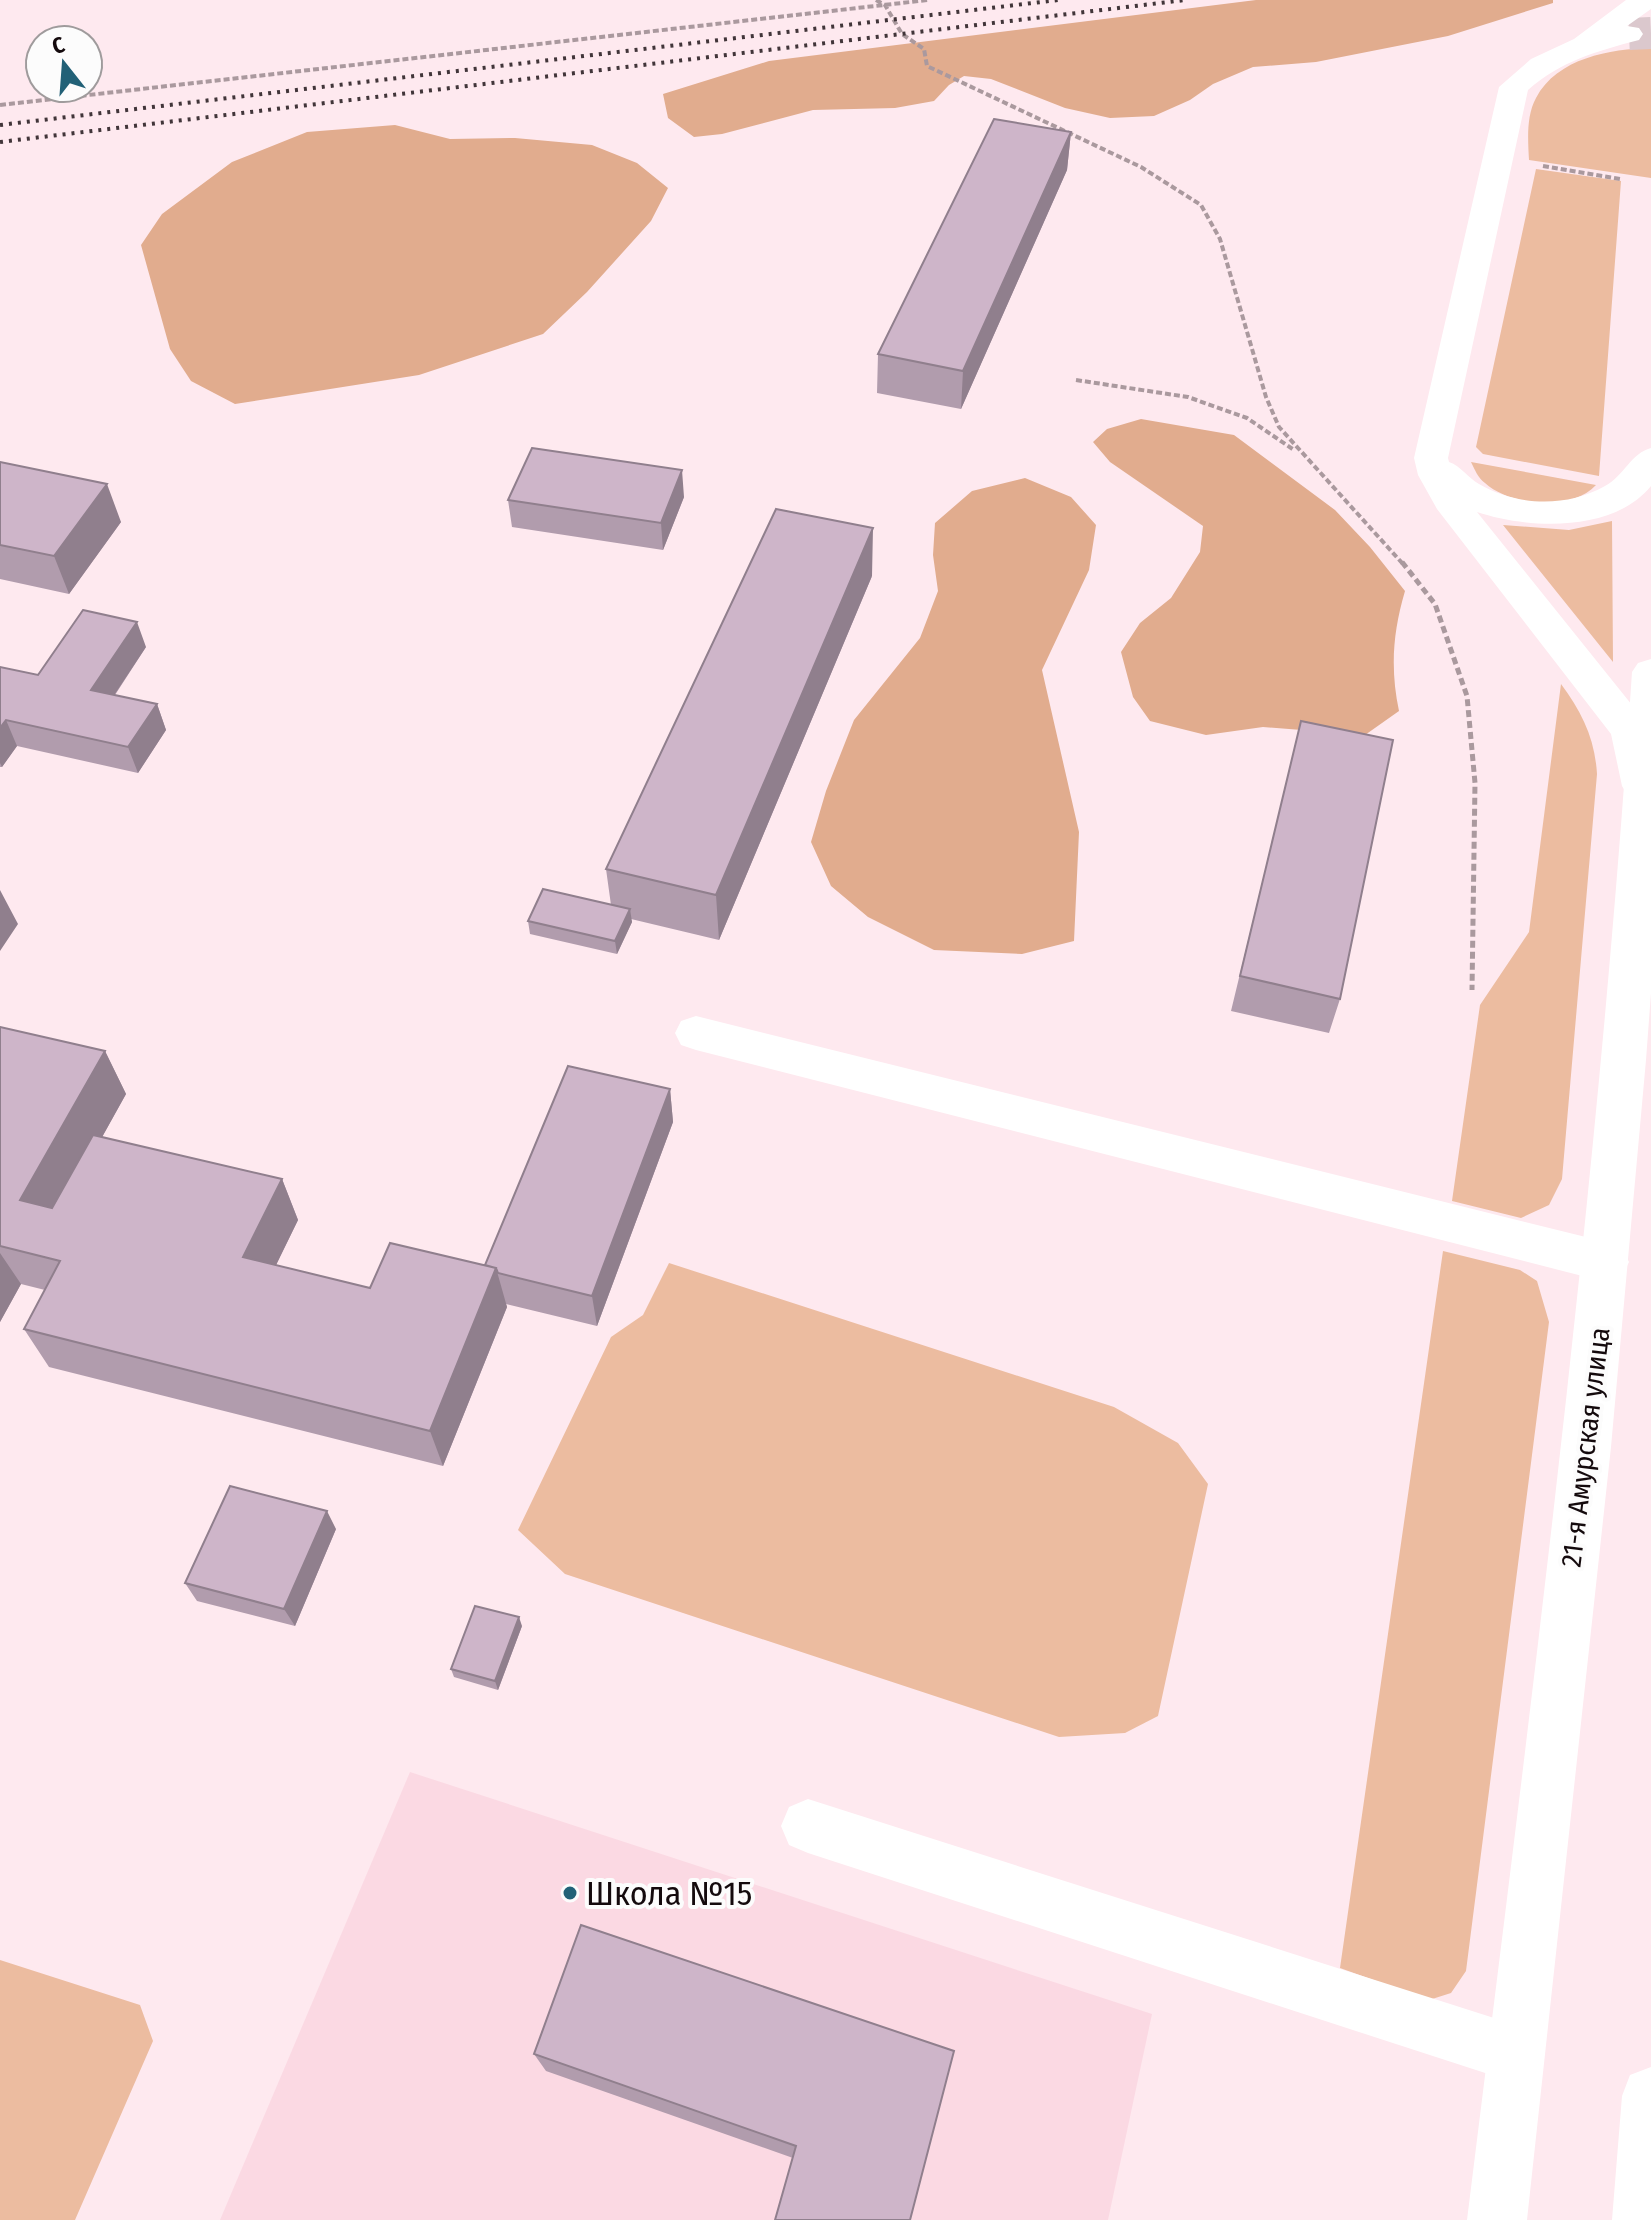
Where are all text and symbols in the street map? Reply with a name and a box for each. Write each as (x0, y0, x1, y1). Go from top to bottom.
north arrow (24, 24, 104, 104)
text: С (49, 31, 68, 60)
street label: 21-я Амурская улица (1554, 1325, 1617, 1569)
place label: Школа №15 (586, 1873, 752, 1914)
marker: Школа №15 (561, 1884, 579, 1902)

